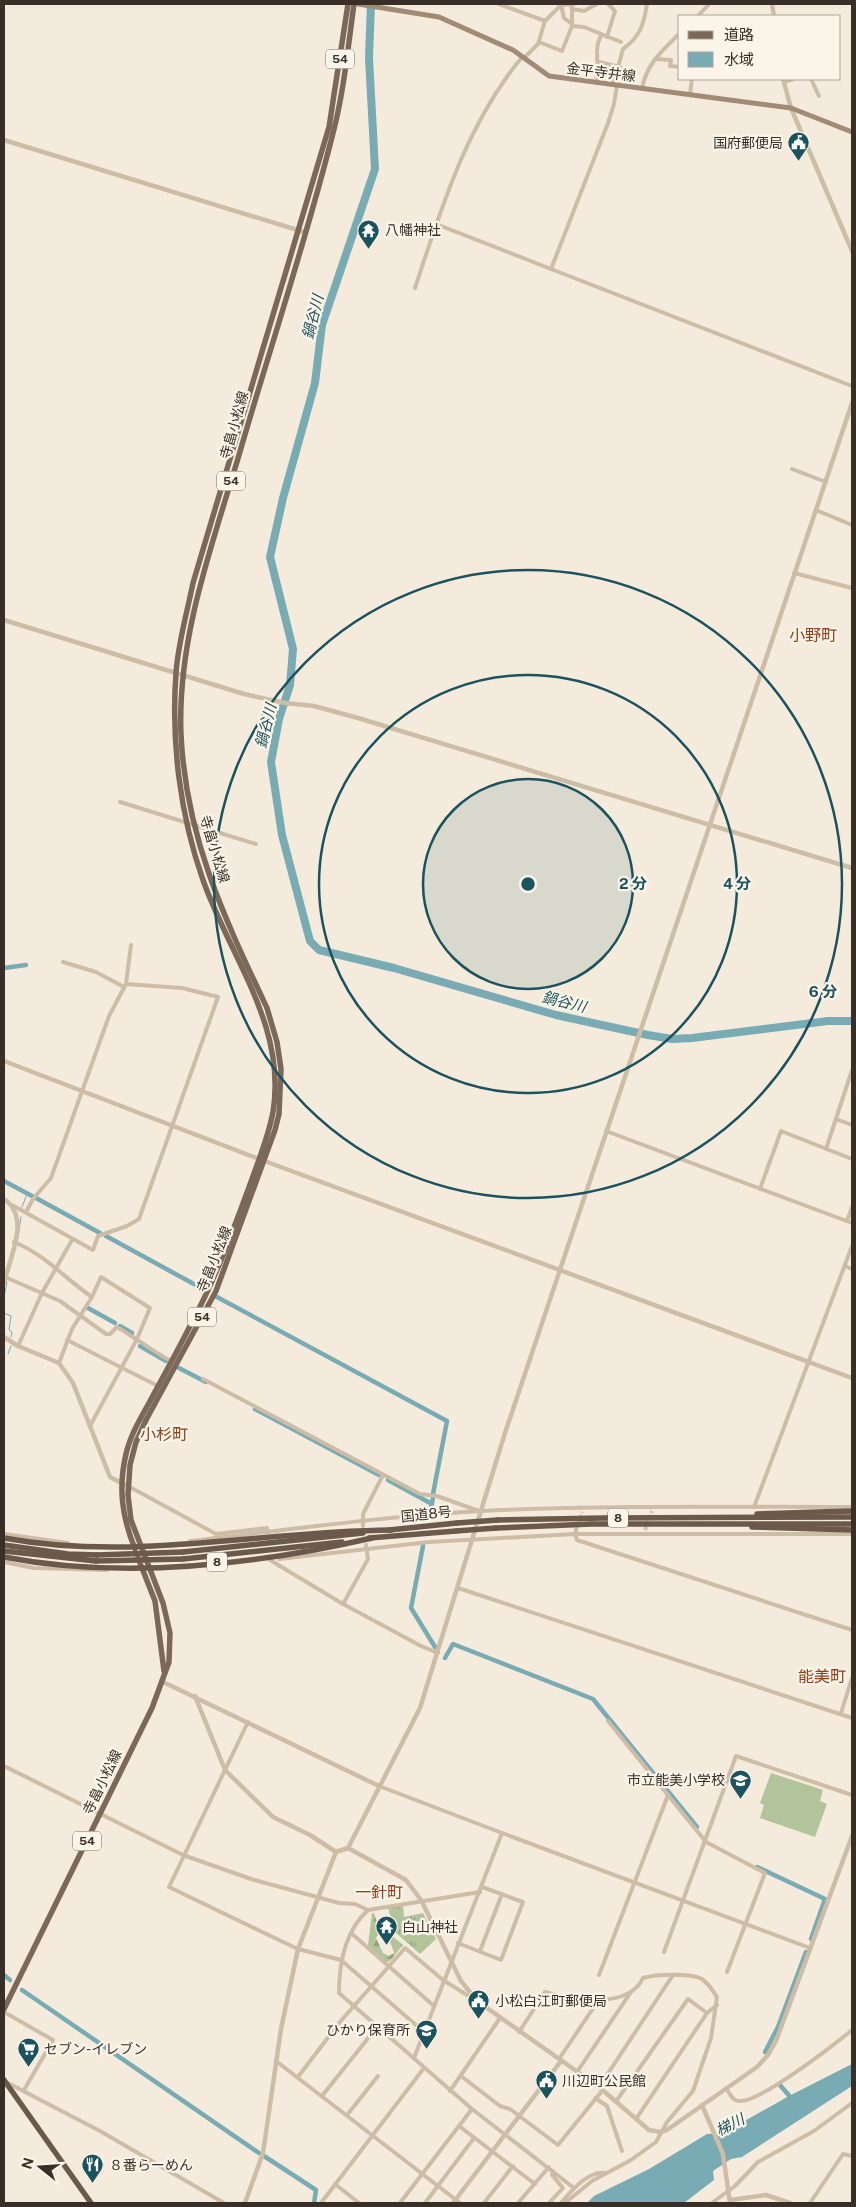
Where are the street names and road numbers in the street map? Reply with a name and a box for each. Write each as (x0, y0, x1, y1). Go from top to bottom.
road number: 54 (326, 50, 354, 68)
street label: 金平寺井線 (565, 60, 637, 84)
street label: 寺畠小松線 (217, 389, 251, 461)
road number: 54 (217, 472, 245, 491)
street label: 寺畠小松線 (197, 813, 233, 885)
street label: 寺畠小松線 (193, 1224, 235, 1294)
road number: 54 (188, 1308, 216, 1326)
street label: 国道8号 (400, 1503, 452, 1525)
road number: 8 (608, 1509, 628, 1528)
road number: 8 (207, 1552, 227, 1571)
street label: 寺畠小松線 (79, 1747, 125, 1817)
road number: 54 (73, 1832, 101, 1850)

